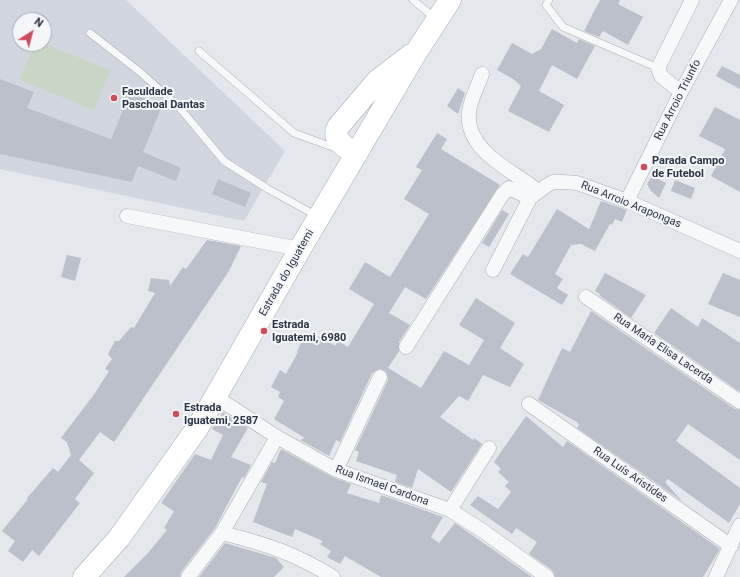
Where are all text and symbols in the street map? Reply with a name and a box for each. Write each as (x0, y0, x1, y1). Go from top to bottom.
north arrow (12, 12, 52, 52)
text: N (32, 15, 46, 30)
street label: Rua Arroio Triunfo (652, 57, 704, 143)
place label: Faculdade Paschoal Dantas (122, 85, 205, 111)
marker: Faculdade Paschoal Dantas (109, 93, 119, 103)
place label: Parada Campo de Futebol (652, 154, 724, 180)
marker: Parada Campo de Futebol (639, 162, 649, 172)
street label: Rua Arroio Arapongas (579, 179, 683, 231)
street label: Estrada do Iguatemi (257, 227, 317, 319)
street label: Rua Maria Elisa Lacerda (611, 311, 715, 387)
place label: Estrada Iguatemi, 6980 (272, 318, 346, 344)
marker: Estrada Iguatemi, 6980 (259, 326, 269, 336)
place label: Estrada Iguatemi, 2587 (184, 401, 258, 427)
marker: Estrada Iguatemi, 2587 (171, 409, 181, 419)
street label: Rua Luís Aristides (590, 444, 670, 506)
street label: Rua Ismael Cardona (334, 463, 430, 509)

